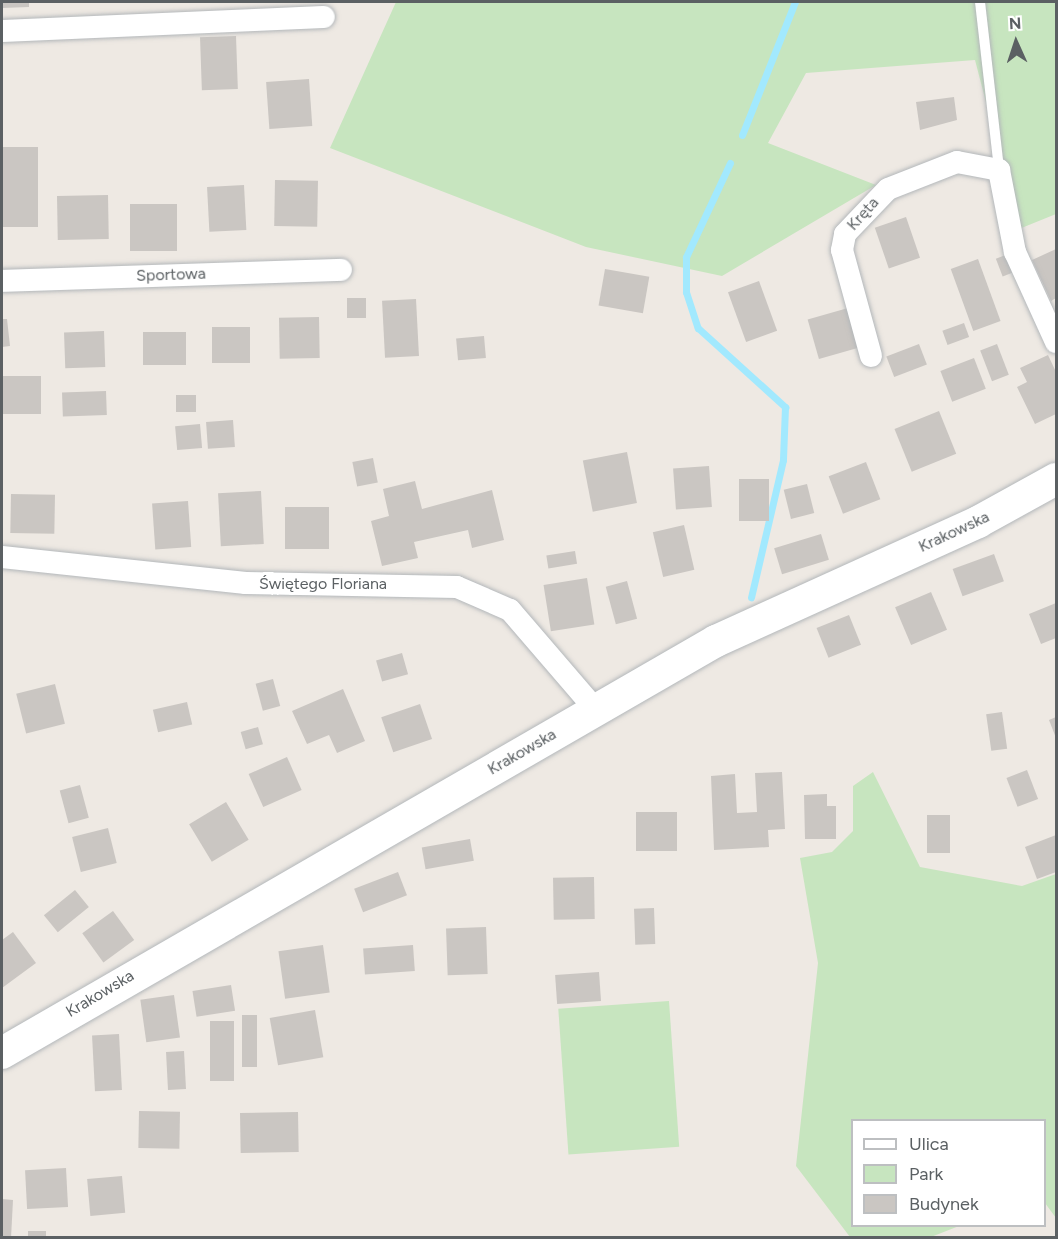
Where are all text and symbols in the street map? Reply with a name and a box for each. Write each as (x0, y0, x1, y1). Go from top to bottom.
north arrow (986, 12, 1046, 72)
text: N (1008, 14, 1022, 33)
street label: Kręta (843, 193, 883, 235)
street label: Sportowa (136, 264, 206, 286)
street label: Krakowska (916, 507, 992, 557)
street label: Świętego Floriana (259, 574, 387, 594)
street label: Krakowska (484, 725, 560, 779)
street label: Krakowska (63, 966, 137, 1022)
legend (851, 1119, 1046, 1227)
text: Ulica (909, 1133, 949, 1155)
text: Park (909, 1163, 943, 1185)
text: Budynek (909, 1193, 979, 1215)

